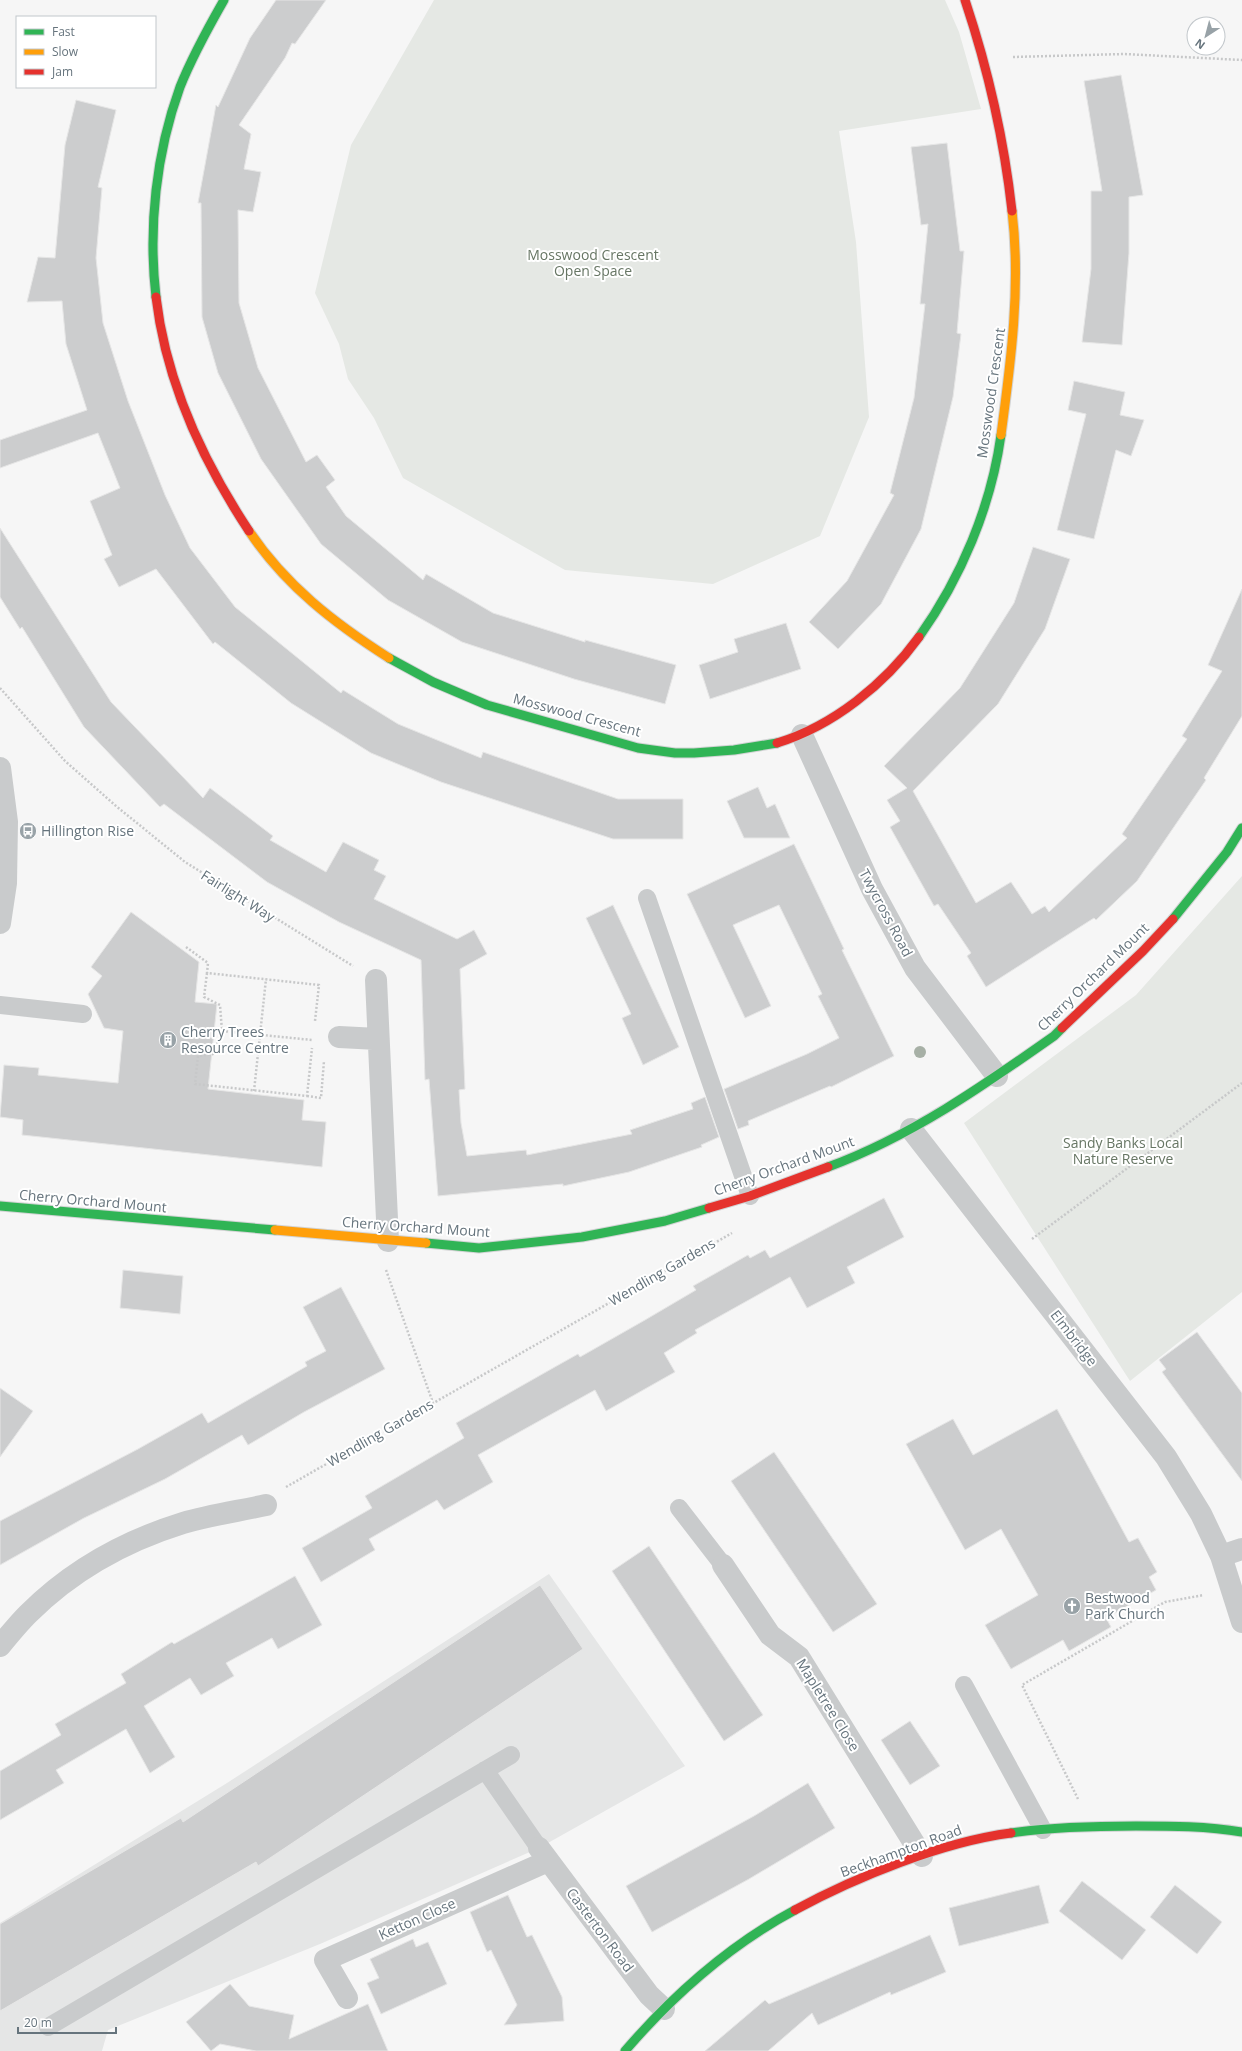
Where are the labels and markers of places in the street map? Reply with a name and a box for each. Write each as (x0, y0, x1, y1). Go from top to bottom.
bus stop icon: Hillington Rise (18, 821, 38, 841)
place label: Hillington Rise (41, 821, 134, 840)
place label: Cherry Trees Resource Centre (181, 1022, 289, 1057)
building icon: Cherry Trees Resource Centre (158, 1030, 178, 1050)
place label: Bestwood Park Church (1085, 1588, 1165, 1623)
church icon: Bestwood Park Church (1062, 1596, 1082, 1616)

